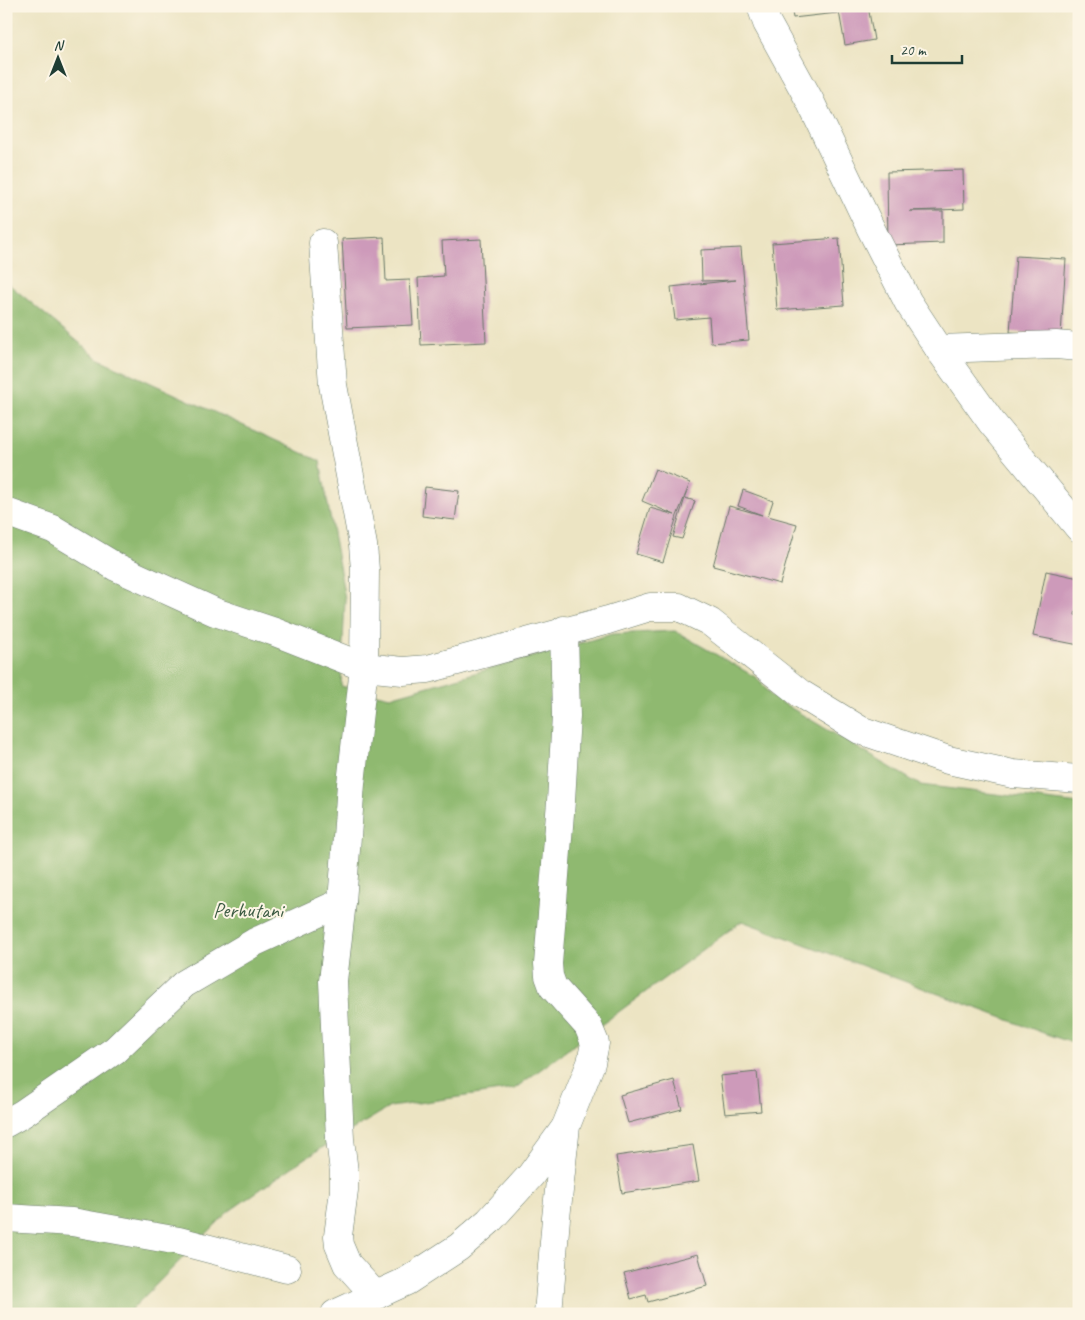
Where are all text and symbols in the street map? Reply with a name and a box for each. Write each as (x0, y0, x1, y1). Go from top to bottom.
north arrow (32, 32, 82, 82)
scale bar (892, 32, 962, 64)
text: N (54, 37, 65, 54)
text: 20 m (900, 41, 927, 60)
park label: Perhutani (213, 897, 286, 923)

